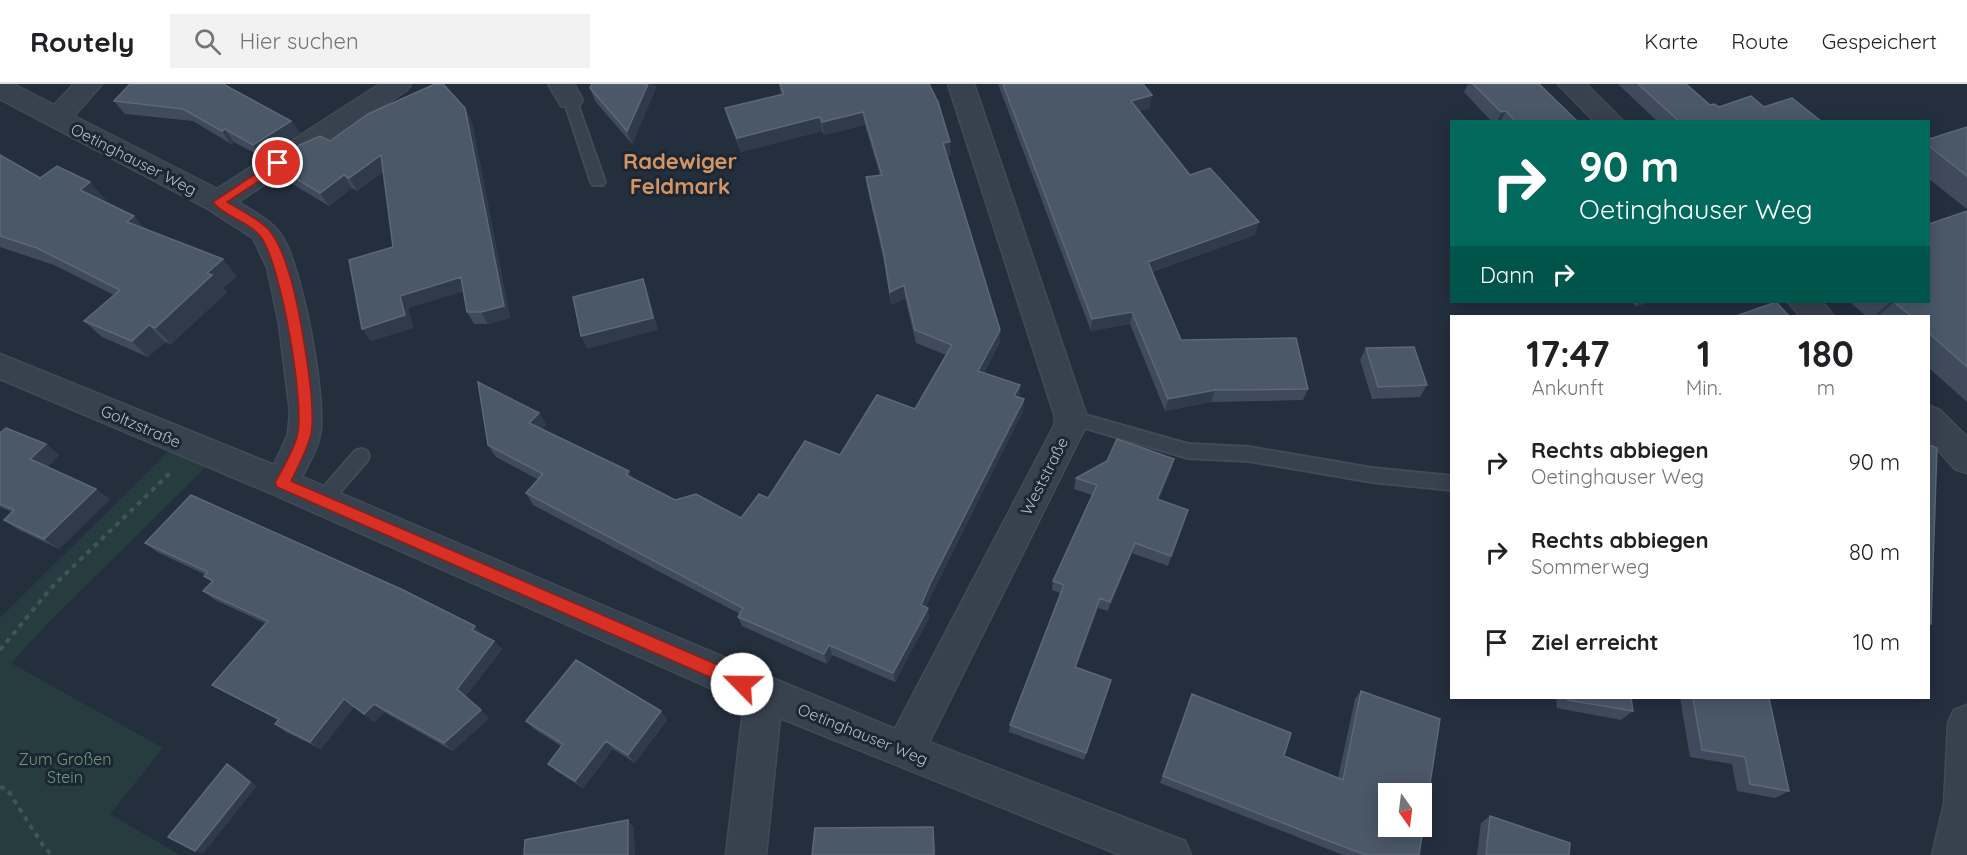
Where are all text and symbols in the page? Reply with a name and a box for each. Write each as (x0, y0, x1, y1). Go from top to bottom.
search box (170, 14, 590, 68)
text: Routely (30, 24, 134, 59)
icon: search (191, 25, 224, 58)
text: Hier suchen (239, 27, 359, 55)
text: Karte (1644, 28, 1698, 54)
text: Route (1731, 28, 1789, 54)
text: Gespeichert (1822, 28, 1937, 54)
street label: Oetinghauser Weg (68, 119, 200, 199)
pin (252, 137, 303, 188)
text: 90 m (1579, 140, 1679, 193)
icon: right (1480, 144, 1558, 222)
icon: arrive (261, 146, 294, 179)
district label: Radewiger Feldmark (623, 147, 737, 200)
text: Oetinghauser Weg (1579, 192, 1813, 226)
icon: right (1547, 258, 1580, 291)
text: Dann (1480, 261, 1535, 289)
text: 17:47 (1526, 331, 1610, 376)
text: 1 (1697, 331, 1711, 376)
text: 180 (1798, 331, 1854, 376)
text: Ankunft (1532, 375, 1604, 400)
text: Min. (1686, 375, 1722, 400)
text: m (1817, 375, 1835, 400)
street label: Goltzstraße (98, 400, 184, 452)
street label: Weststraße (1016, 434, 1072, 518)
text: Rechts abbiegen (1531, 436, 1709, 464)
icon: right (1480, 446, 1513, 479)
text: 90 m (1849, 448, 1900, 476)
text: Oetinghauser Weg (1531, 464, 1704, 489)
text: Rechts abbiegen (1531, 526, 1709, 554)
icon: right (1480, 536, 1513, 569)
text: 80 m (1849, 538, 1900, 566)
text: Sommerweg (1531, 554, 1650, 579)
icon: arrive (1480, 626, 1513, 659)
text: Ziel erreicht (1531, 628, 1659, 656)
text: 10 m (1853, 628, 1900, 656)
position arrow (710, 652, 774, 716)
street label: Oetinghauser Weg (795, 699, 931, 769)
park label: Zum Großen Stein (19, 749, 111, 787)
north arrow (1378, 783, 1432, 837)
map controls (1378, 783, 1432, 837)

